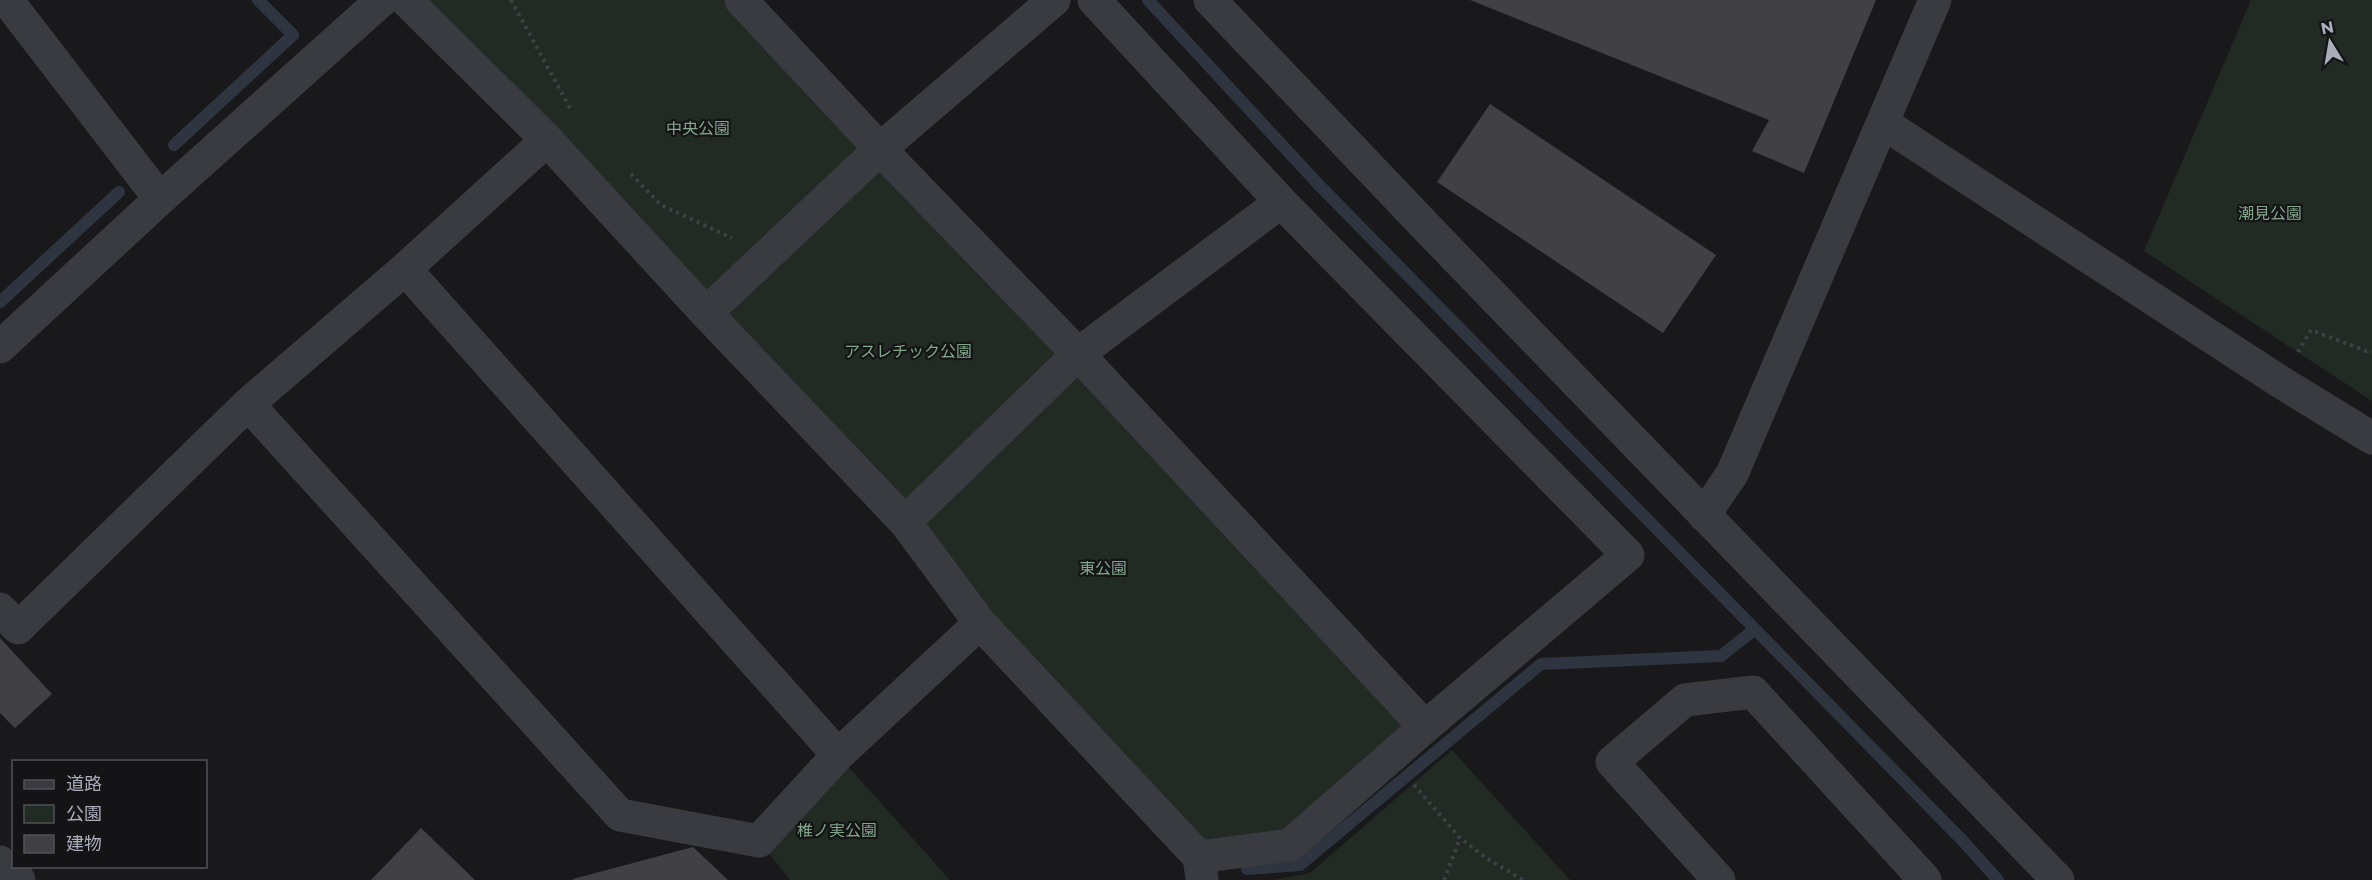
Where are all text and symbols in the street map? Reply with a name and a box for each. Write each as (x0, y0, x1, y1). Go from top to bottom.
north arrow (2300, 12, 2360, 72)
text: N (2319, 17, 2335, 38)
park label: 中央公園 (666, 119, 730, 138)
park label: 潮見公園 (2238, 204, 2302, 223)
park label: アスレチック公園 (844, 342, 972, 361)
park label: 東公園 (1079, 559, 1127, 578)
legend (12, 760, 207, 868)
text: 道路 (66, 773, 102, 795)
text: 公園 (66, 803, 102, 825)
park label: 椎ノ実公園 (797, 821, 877, 840)
text: 建物 (66, 833, 102, 855)

